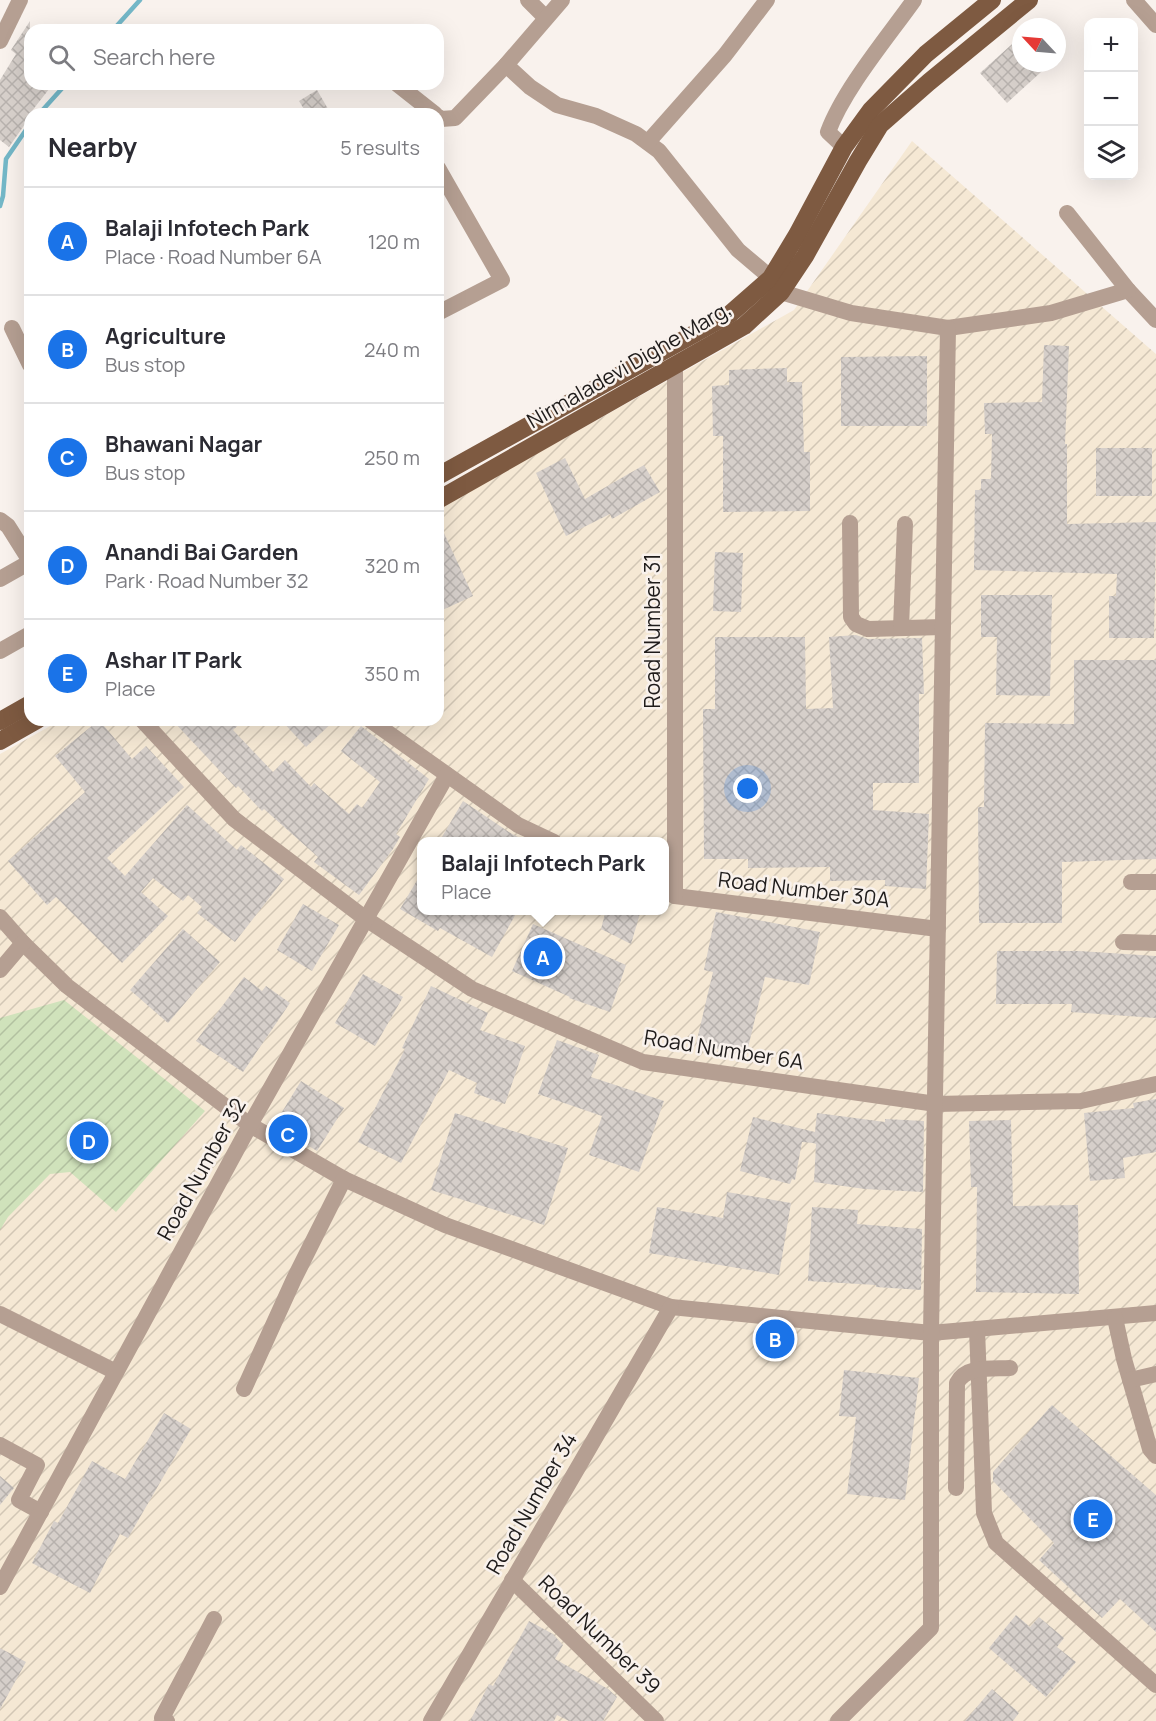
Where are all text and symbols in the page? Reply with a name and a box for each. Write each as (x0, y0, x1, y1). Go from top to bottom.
north arrow (1012, 18, 1066, 72)
map controls (1084, 18, 1138, 180)
button: + (1084, 18, 1138, 72)
search box (24, 24, 444, 90)
icon: search (45, 41, 78, 74)
text: Search here (93, 42, 215, 72)
button: − (1084, 72, 1138, 126)
button: layers (1084, 126, 1138, 180)
text: Nearby (48, 129, 137, 165)
text: 5 results (340, 134, 420, 161)
text: Balaji Infotech Park (105, 213, 309, 243)
text: A (61, 228, 74, 255)
text: 120 m (368, 228, 420, 255)
text: Place · Road Number 6A (105, 243, 322, 270)
street label: Nirmaladevi Dighe Marg, (522, 294, 736, 434)
text: Agriculture (105, 321, 226, 351)
text: B (61, 336, 74, 363)
text: 240 m (364, 336, 420, 363)
text: Bus stop (105, 351, 185, 378)
text: Bhawani Nagar (105, 429, 262, 459)
text: C (60, 444, 75, 471)
text: 250 m (364, 444, 420, 471)
text: Bus stop (105, 459, 185, 486)
text: Anandi Bai Garden (105, 537, 299, 567)
text: D (60, 552, 75, 579)
text: 320 m (364, 552, 420, 579)
street label: Road Number 31 (638, 554, 666, 708)
text: Park · Road Number 32 (105, 567, 309, 594)
text: Ashar IT Park (105, 645, 242, 675)
text: E (62, 660, 73, 687)
text: 350 m (364, 660, 420, 687)
text: Place (105, 675, 155, 702)
your location (733, 774, 762, 803)
popup (417, 837, 669, 915)
text: Balaji Infotech Park (441, 848, 645, 878)
street label: Road Number 30A (717, 865, 891, 913)
text: Place (441, 878, 491, 905)
pin: A (524, 934, 562, 980)
street label: Road Number 6A (642, 1023, 806, 1075)
street label: Road Number 32 (150, 1093, 252, 1245)
pin: C (268, 1112, 308, 1156)
pin: D (70, 1118, 109, 1164)
pin: B (756, 1316, 794, 1362)
street label: Road Number 34 (479, 1427, 583, 1579)
pin: E (1074, 1496, 1112, 1541)
street label: Road Number 39 (533, 1568, 667, 1700)

